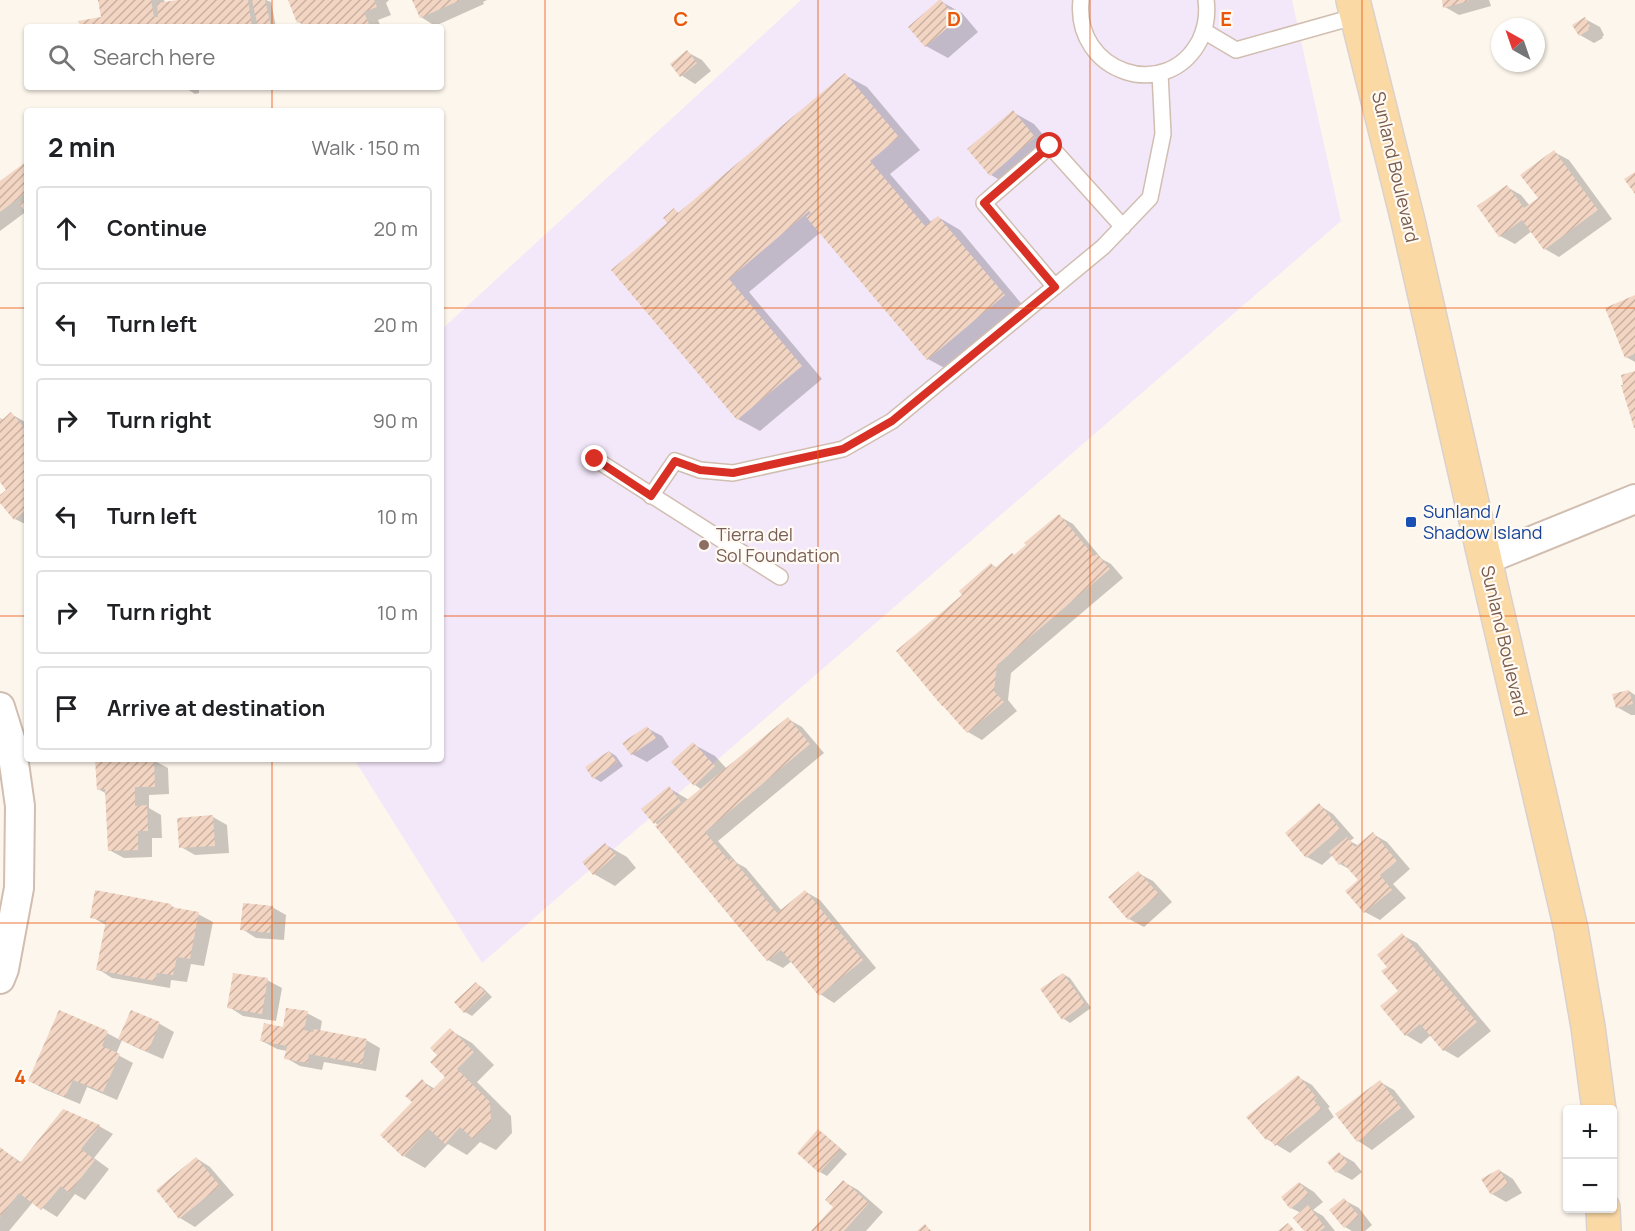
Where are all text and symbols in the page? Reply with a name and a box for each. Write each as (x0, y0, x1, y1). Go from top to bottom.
text: C (674, 5, 688, 32)
text: D (947, 5, 961, 32)
text: E (1220, 5, 1232, 32)
north arrow (1491, 18, 1545, 72)
search box (24, 24, 444, 90)
icon: search (45, 41, 78, 74)
text: Search here (93, 42, 215, 72)
street label: Sunland Boulevard (1367, 89, 1425, 244)
text: 2 min (48, 129, 116, 165)
route start (1036, 132, 1062, 158)
text: Walk · 150 m (311, 134, 420, 161)
icon: ahead (50, 212, 83, 245)
text: Continue (107, 213, 207, 243)
text: 20 m (373, 215, 418, 242)
icon: left (50, 308, 83, 341)
text: Turn left (107, 309, 197, 339)
text: 20 m (373, 311, 418, 338)
icon: right (50, 404, 83, 437)
text: Turn right (107, 405, 212, 435)
text: 90 m (372, 407, 418, 434)
route end (581, 445, 607, 471)
place label: Sunland / Shadow Island (1423, 499, 1542, 544)
icon: left (50, 500, 83, 533)
text: Turn left (107, 501, 197, 531)
text: 10 m (377, 503, 418, 530)
marker: Sunland / Shadow Island (1404, 515, 1418, 529)
place label: Tierra del Sol Foundation (716, 522, 840, 567)
marker: Tierra del Sol Foundation (697, 538, 711, 552)
street label: Sunland Boulevard (1476, 563, 1534, 718)
icon: right (50, 596, 83, 629)
text: Turn right (107, 597, 212, 627)
text: 10 m (377, 599, 418, 626)
icon: arrive (50, 692, 83, 725)
text: Arrive at destination (107, 693, 325, 723)
text: 4 (14, 1063, 26, 1090)
map controls (1563, 1105, 1617, 1213)
button: + (1563, 1105, 1617, 1159)
button: − (1563, 1159, 1617, 1213)

